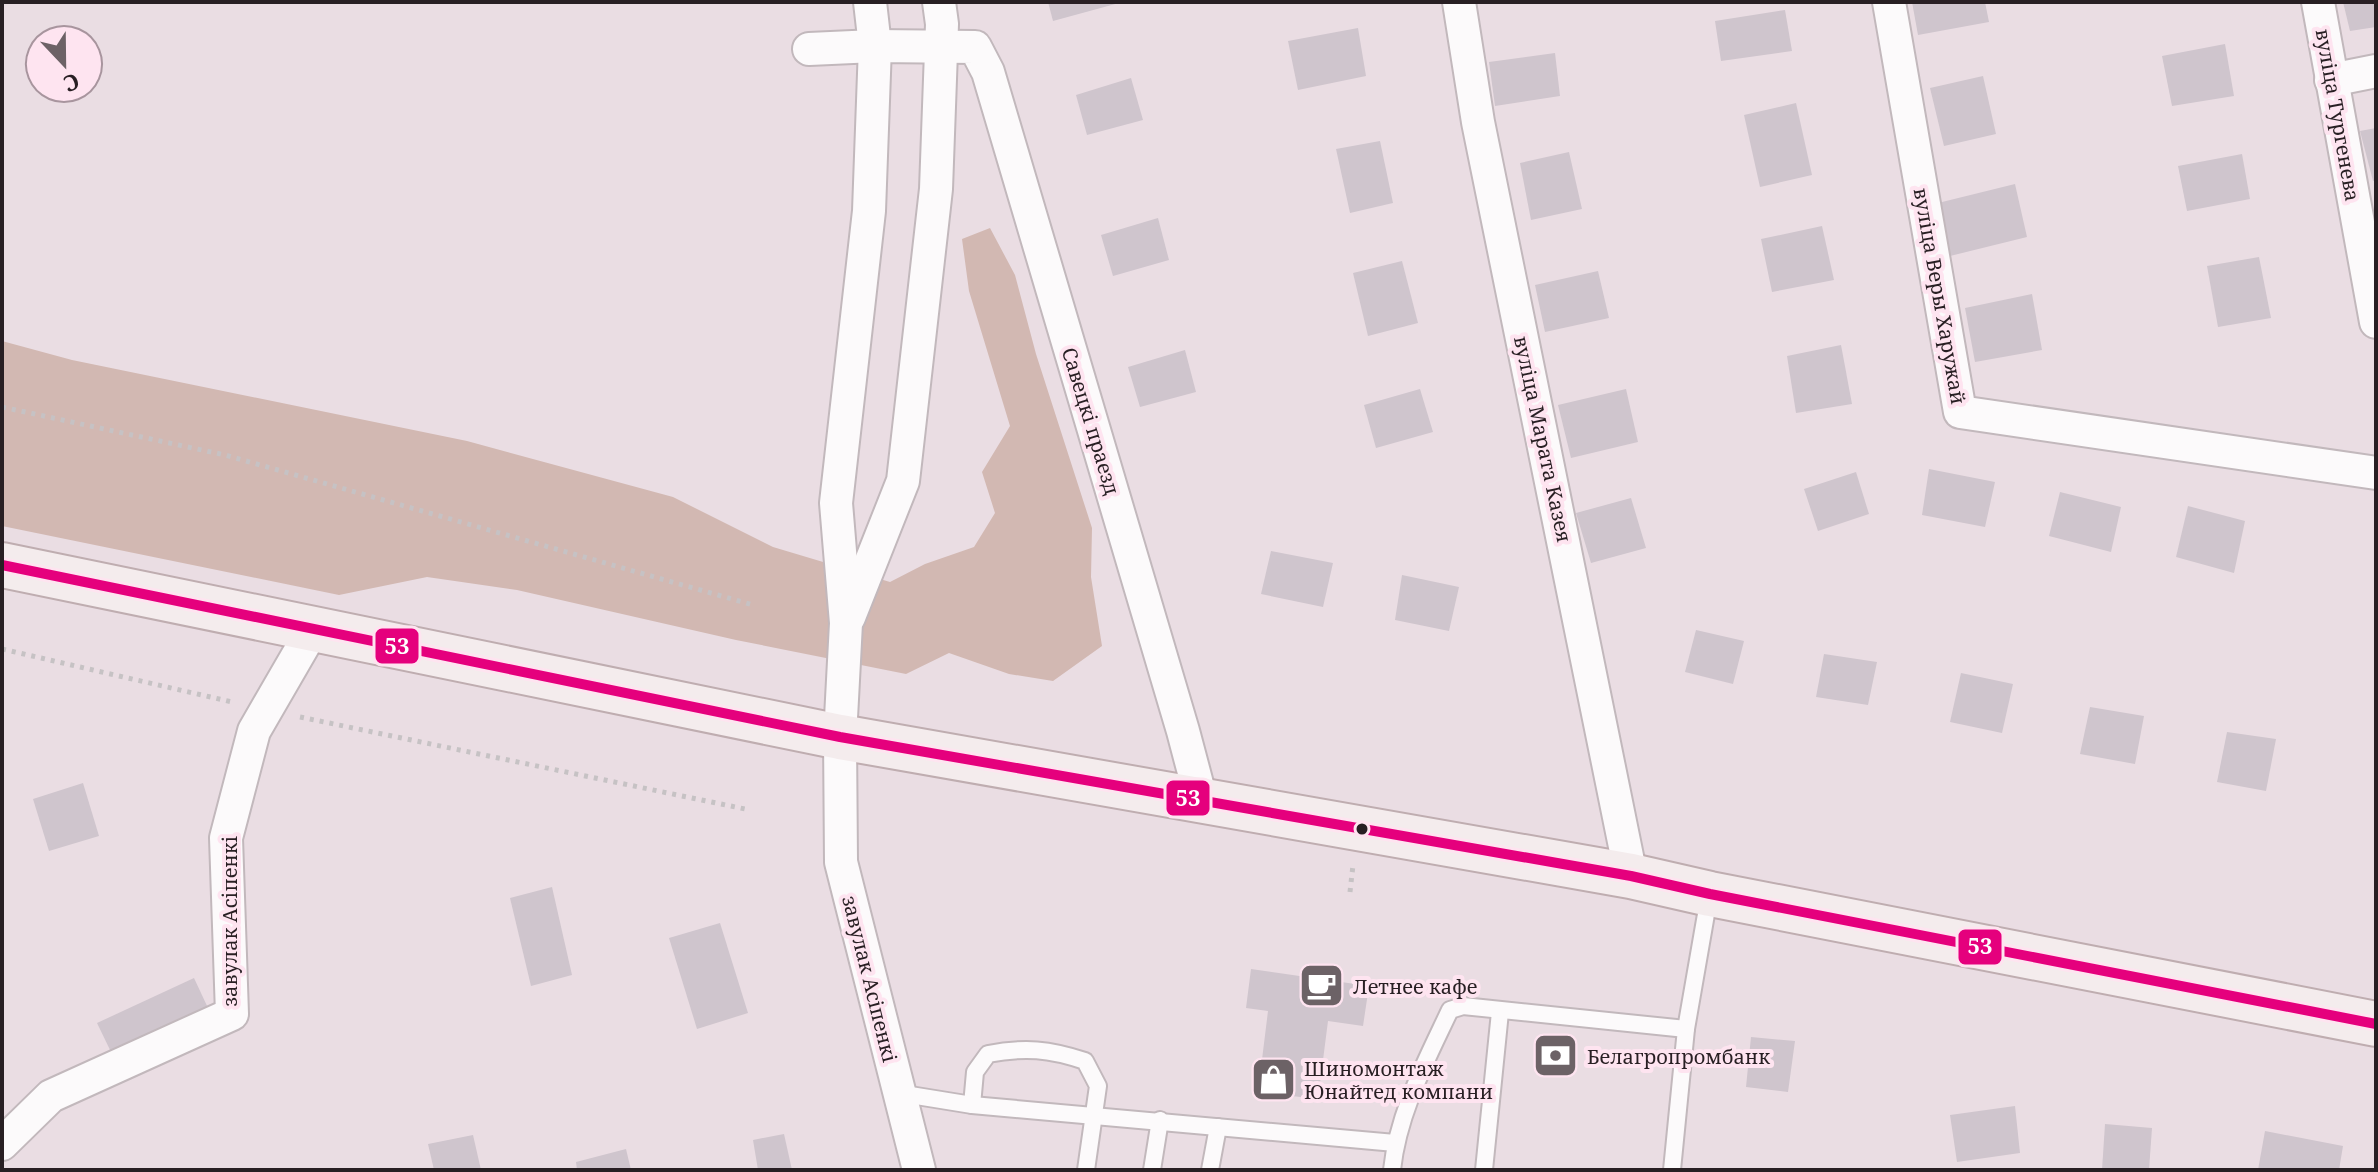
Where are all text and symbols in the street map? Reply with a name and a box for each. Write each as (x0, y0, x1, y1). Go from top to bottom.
north arrow (24, 24, 104, 104)
street label: вуліца Тургенева (2310, 27, 2366, 203)
text: С (60, 67, 84, 100)
street label: вуліца Веры Харужай (1908, 186, 1972, 406)
street label: вуліца Марата Казея (1508, 333, 1578, 545)
street label: Савецкі праезд (1056, 344, 1126, 498)
line badge: 53 (374, 627, 420, 665)
text: 53 (385, 630, 409, 660)
line badge: 53 (1165, 779, 1211, 817)
text: 53 (1176, 782, 1200, 812)
unlabelled marker (1354, 821, 1370, 837)
street label: завулак Асіпенкі (216, 835, 243, 1006)
street label: завулак Асіпенкі (836, 893, 904, 1065)
line badge: 53 (1957, 928, 2003, 966)
text: 53 (1968, 930, 1992, 960)
cafe icon: Летнее кафе (1298, 962, 1346, 1010)
place label: Летнее кафе (1353, 973, 1477, 1000)
bank icon: Белагропромбанк (1532, 1032, 1580, 1080)
place label: Белагропромбанк (1587, 1043, 1770, 1070)
shop icon: Шиномонтаж Юнайтед компани (1249, 1055, 1297, 1103)
place label: Шиномонтаж Юнайтед компани (1304, 1055, 1493, 1105)

